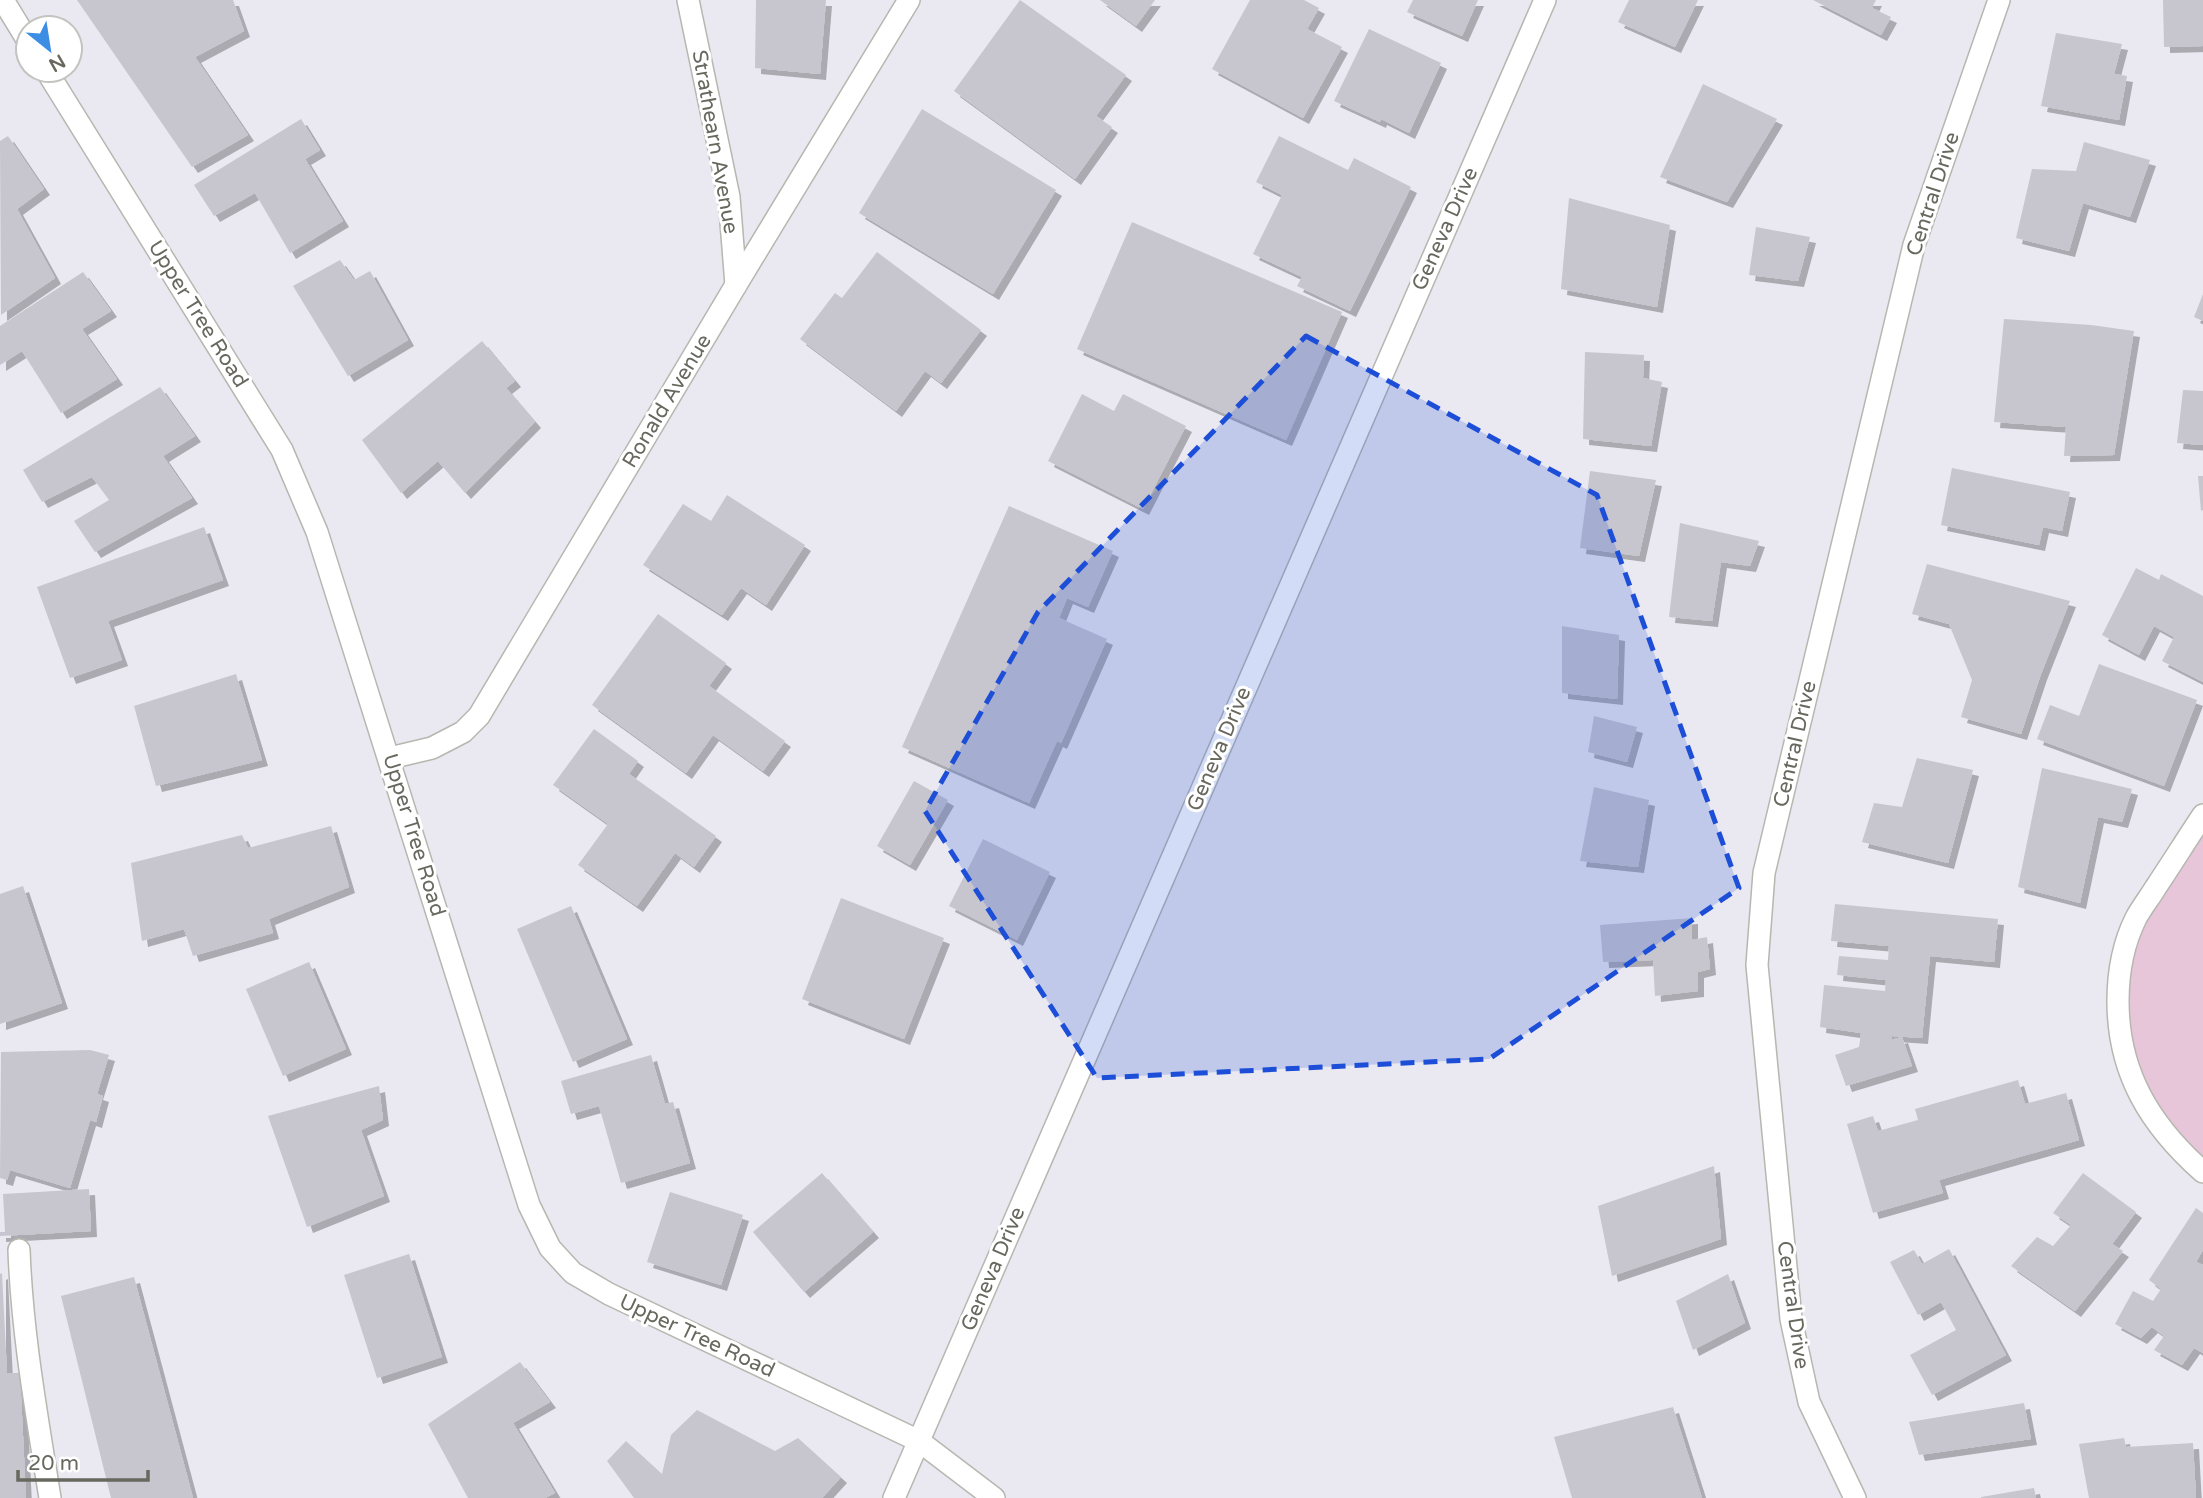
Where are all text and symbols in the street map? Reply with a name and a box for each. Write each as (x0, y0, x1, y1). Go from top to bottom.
north arrow (14, 14, 84, 84)
street label: Strathearn Avenue (687, 48, 743, 236)
text: N (45, 50, 69, 76)
street label: Central Drive (1901, 129, 1965, 259)
street label: Geneva Drive (1407, 163, 1483, 295)
street label: Upper Tree Road (143, 236, 253, 392)
street label: Ronald Avenue (617, 330, 717, 472)
street label: Central Drive (1768, 678, 1822, 810)
street label: Geneva Drive (1182, 683, 1256, 815)
street label: Upper Tree Road (377, 751, 451, 919)
street label: Geneva Drive (956, 1203, 1030, 1335)
street label: Central Drive (1772, 1239, 1814, 1371)
street label: Upper Tree Road (615, 1289, 779, 1383)
scale bar (18, 1438, 147, 1482)
text: 20 m (28, 1451, 79, 1476)

